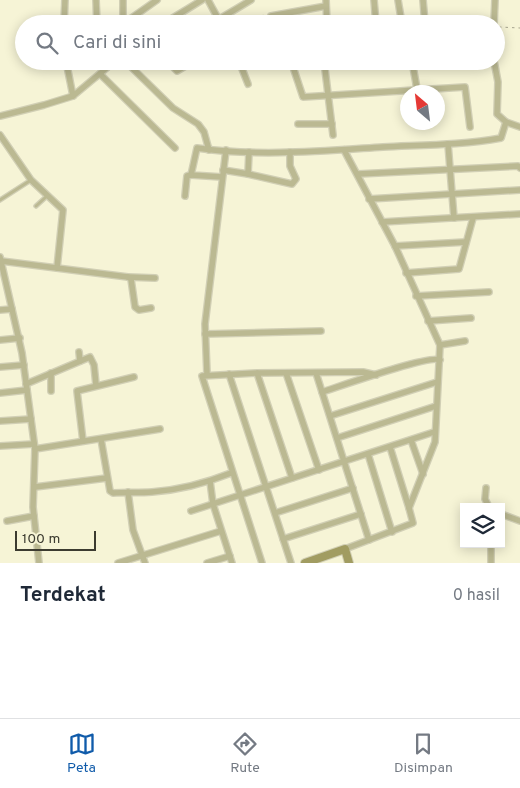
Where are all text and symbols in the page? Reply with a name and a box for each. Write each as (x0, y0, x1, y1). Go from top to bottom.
search box (15, 15, 505, 70)
icon: search (33, 29, 61, 57)
text: Cari di sini (73, 31, 161, 55)
north arrow (400, 85, 445, 130)
map controls (460, 503, 505, 548)
button: layers (460, 503, 505, 548)
scale bar (15, 528, 96, 551)
text: 100 m (22, 531, 60, 548)
text: Terdekat (20, 582, 106, 609)
text: 0 hasil (453, 586, 500, 606)
tab: Peta (67, 730, 96, 777)
tab: Rute (230, 730, 260, 777)
tab: Disimpan (394, 730, 453, 777)

